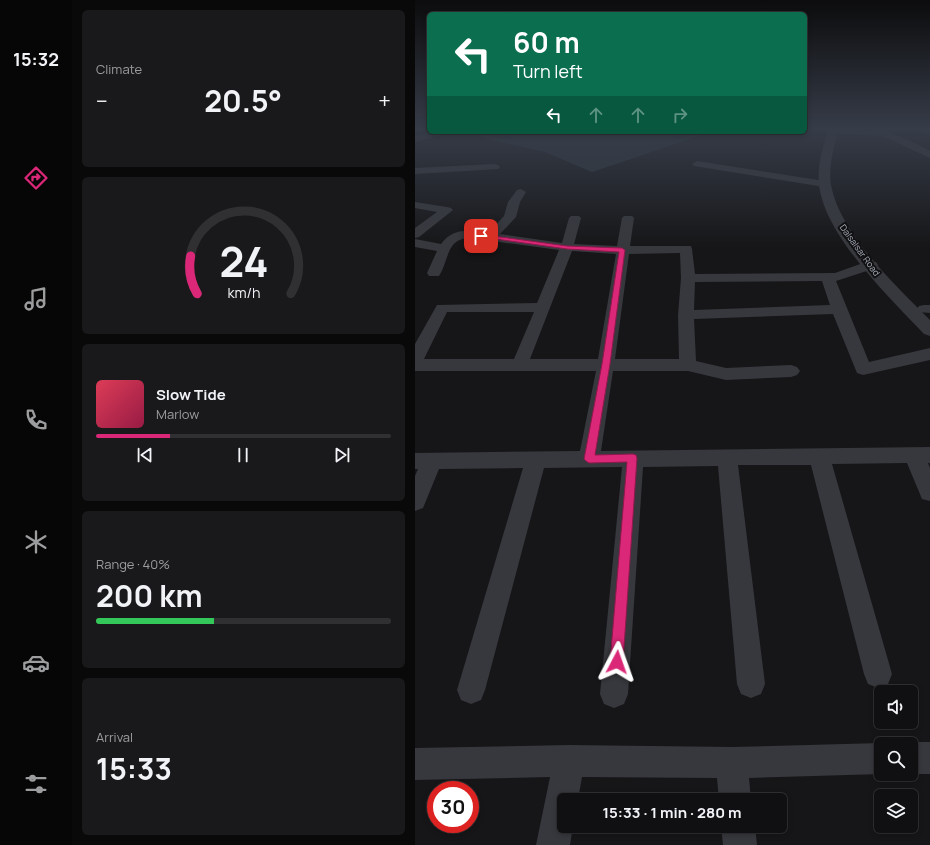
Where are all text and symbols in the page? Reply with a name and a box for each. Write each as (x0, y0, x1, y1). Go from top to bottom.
text: 60 m (513, 23, 580, 61)
icon: left (447, 28, 499, 80)
text: 15:32 (13, 47, 59, 71)
text: Turn left (513, 59, 583, 83)
text: Climate (96, 60, 142, 78)
text: 20.5° (204, 80, 282, 121)
text: − (96, 86, 108, 116)
text: + (378, 86, 391, 116)
icon: left (543, 104, 565, 126)
icon: ahead (585, 104, 607, 126)
icon: ahead (627, 104, 649, 126)
icon: right (669, 104, 691, 126)
icon: directions (22, 164, 50, 192)
pin (464, 219, 498, 253)
street label: Dalsalsar Road (837, 221, 883, 279)
icon: arrive (470, 225, 492, 247)
text: 24 (219, 232, 268, 288)
text: km/h (227, 282, 260, 301)
icon: music (22, 285, 50, 313)
text: Slow Tide (156, 384, 226, 405)
text: Marlow (156, 405, 199, 423)
icon: phone (22, 406, 50, 434)
icon: previous (134, 444, 156, 466)
icon: pause (232, 444, 254, 466)
icon: next (331, 444, 353, 466)
icon: climate (22, 528, 50, 556)
text: Range · 40% (96, 555, 170, 573)
text: 200 km (96, 575, 202, 616)
position arrow (596, 641, 638, 683)
icon: car (22, 649, 50, 677)
map controls (874, 685, 918, 833)
button: sound (874, 685, 918, 729)
text: Arrival (96, 728, 133, 746)
button: search (874, 737, 918, 781)
text: 15:33 (96, 748, 172, 789)
icon: filters (22, 770, 50, 798)
speed limit sign: 30 (427, 781, 479, 833)
button: layers (874, 789, 918, 833)
text: 15:33 · 1 min · 280 m (602, 802, 742, 823)

